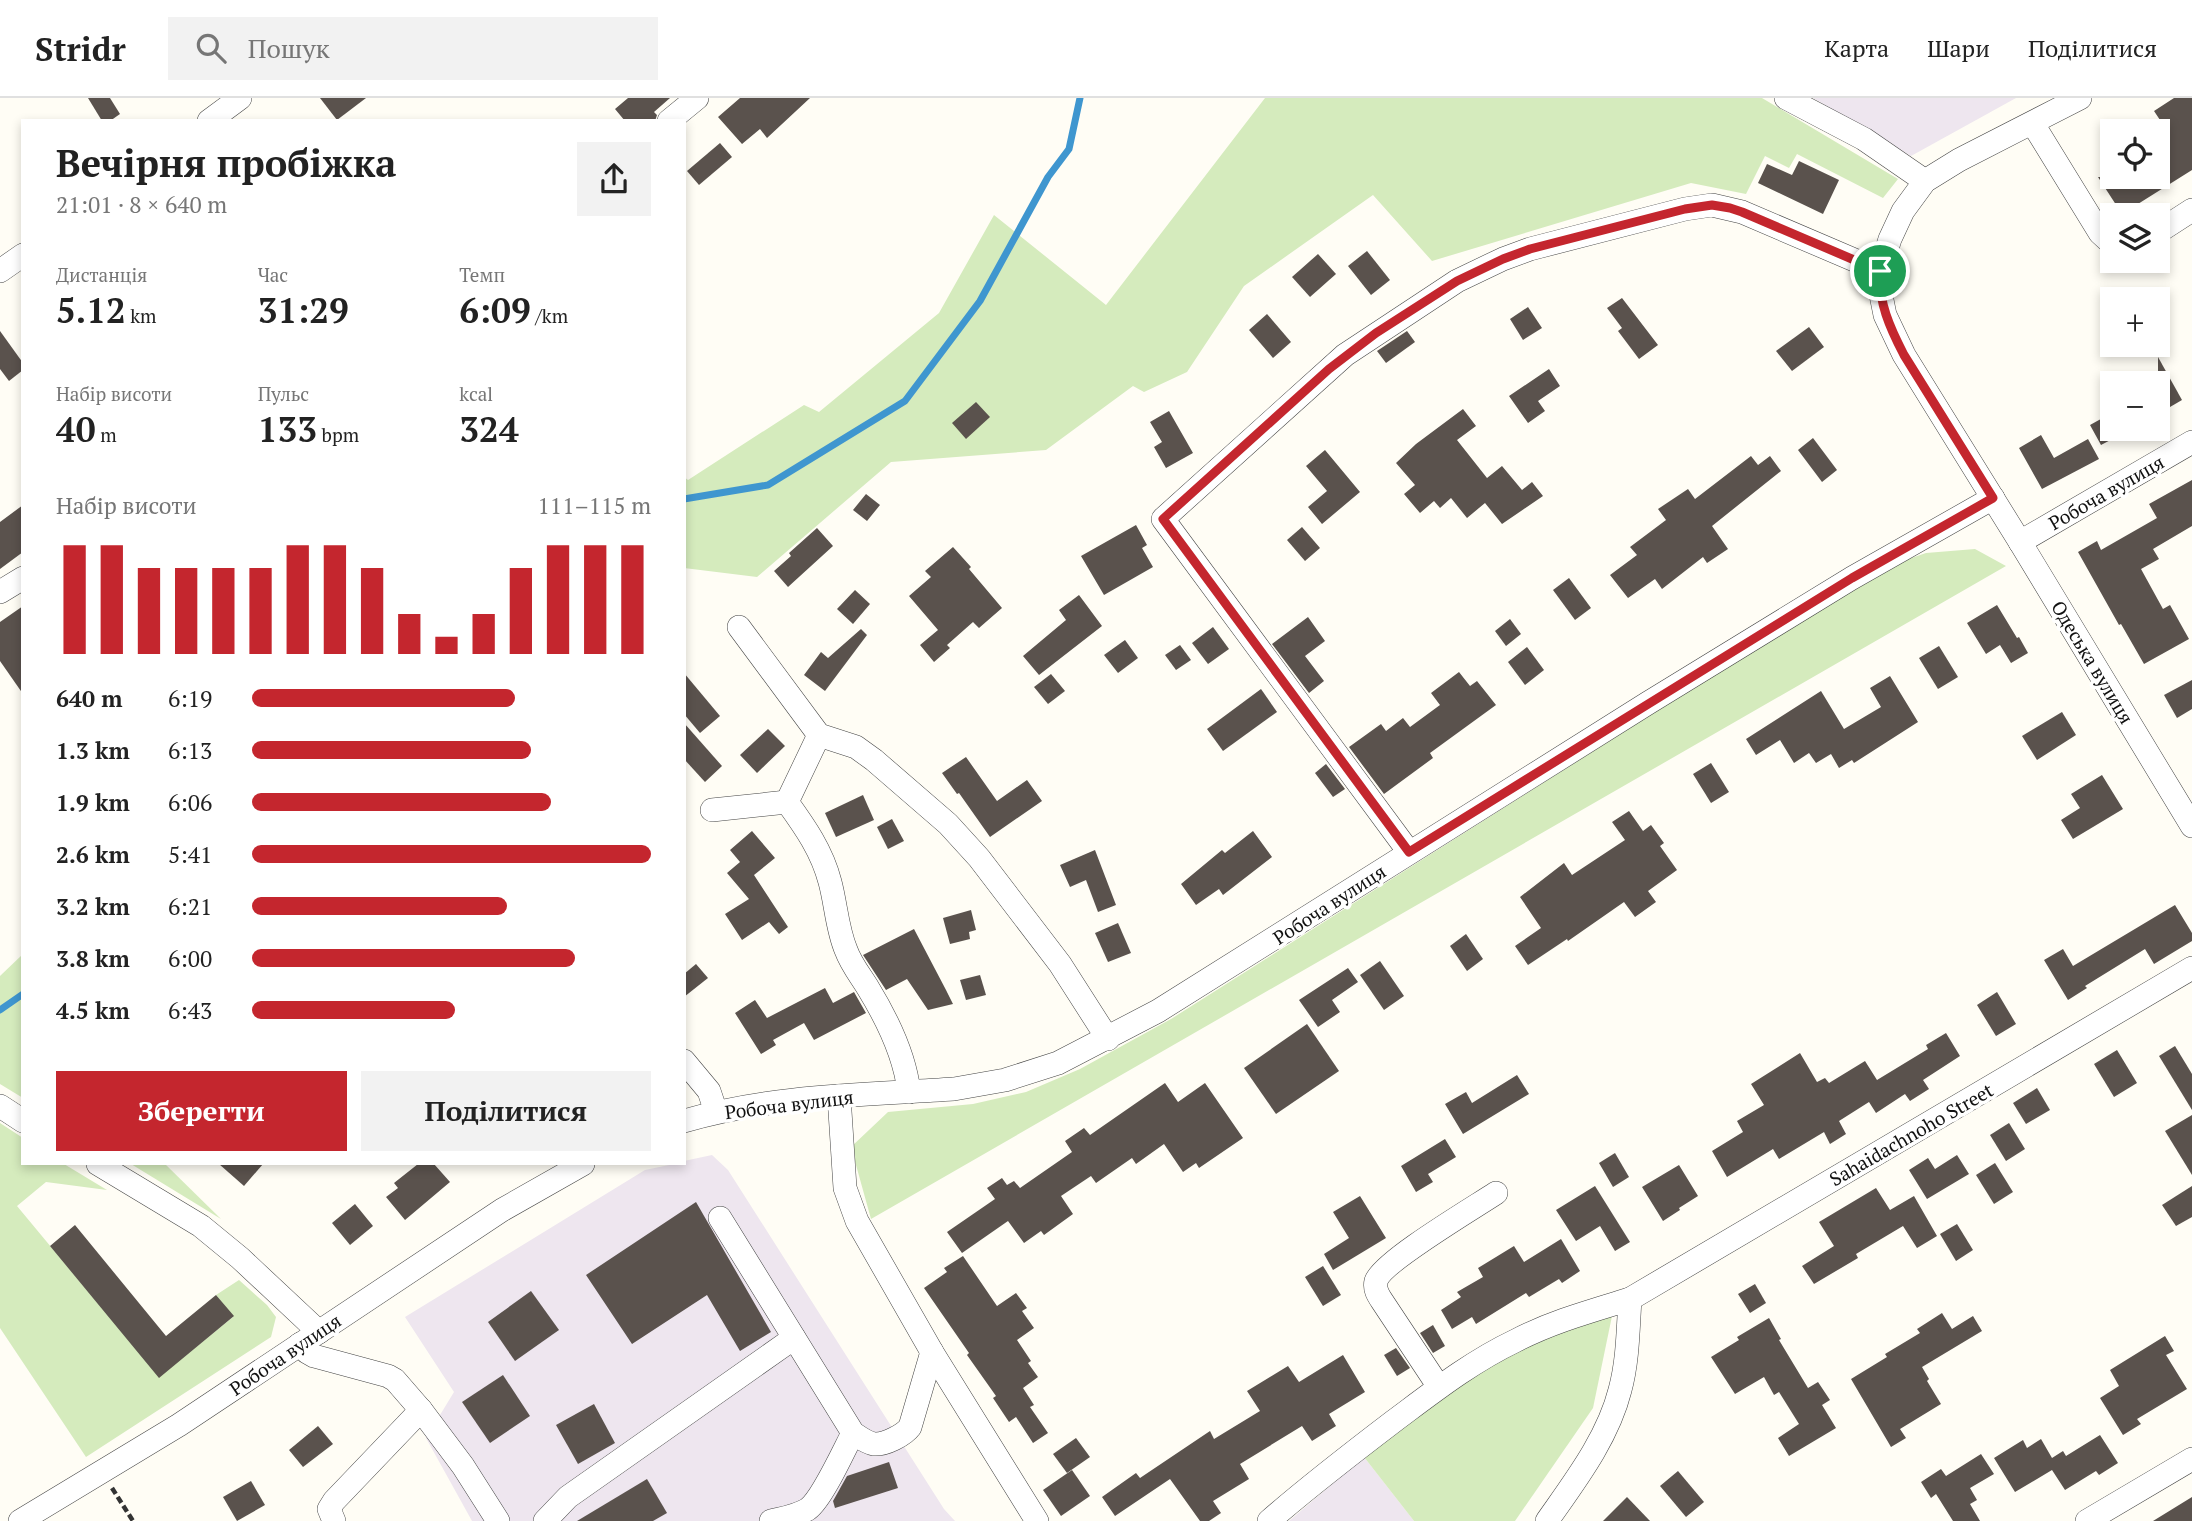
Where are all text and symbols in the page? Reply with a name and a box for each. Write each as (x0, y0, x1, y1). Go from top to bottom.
search box (168, 17, 658, 80)
text: Stridr (35, 27, 126, 70)
icon: search (192, 29, 230, 67)
text: Пошук (248, 31, 330, 65)
text: Карта (1824, 32, 1889, 64)
text: Шари (1927, 32, 1990, 64)
text: Поділитися (2028, 32, 2157, 64)
map controls (2100, 119, 2170, 441)
button: locate (2100, 119, 2170, 189)
text: Вечірня пробіжка (56, 138, 396, 188)
button: share (577, 142, 651, 216)
text: 21:01 · 8 × 640 m (56, 189, 227, 220)
button: layers (2100, 203, 2170, 273)
pin (1850, 241, 1910, 301)
icon: arrive (1861, 252, 1899, 290)
text: Дистанція (56, 262, 147, 287)
text: Час (258, 262, 288, 287)
text: Темп (459, 262, 505, 287)
text: 5.12 (56, 287, 126, 333)
text: 31:29 (258, 287, 349, 333)
text: 6:09 (459, 287, 531, 333)
button: + (2100, 287, 2170, 357)
text: km (126, 303, 157, 328)
text: /km (531, 303, 568, 328)
button: − (2100, 371, 2170, 441)
text: Набір висоти (56, 381, 172, 406)
text: Пульс (258, 381, 309, 406)
text: kcal (459, 381, 493, 406)
text: 40 (56, 406, 96, 452)
text: 133 (258, 406, 317, 452)
text: 324 (459, 406, 519, 452)
text: m (96, 422, 117, 447)
text: bpm (317, 422, 359, 447)
street label: Робоча вулиця (2044, 449, 2168, 535)
text: Набір висоти (56, 490, 197, 521)
text: 111–115 m (538, 490, 651, 521)
street label: Одеська вулиця (2046, 596, 2140, 728)
text: 640 m (56, 683, 122, 714)
text: 6:19 (168, 683, 212, 714)
text: 1.3 km (56, 735, 130, 766)
text: 6:13 (168, 735, 212, 766)
text: 1.9 km (56, 787, 130, 818)
text: 6:06 (168, 787, 212, 818)
text: 2.6 km (56, 839, 130, 870)
text: 5:41 (168, 839, 212, 870)
street label: Робоча вулиця (1268, 858, 1390, 950)
text: 3.2 km (56, 891, 130, 922)
text: 6:21 (168, 891, 212, 922)
text: 3.8 km (56, 943, 130, 974)
text: 6:00 (168, 943, 212, 974)
text: 4.5 km (56, 995, 130, 1026)
text: 6:43 (168, 995, 212, 1026)
button: Зберегти (56, 1071, 347, 1151)
button: Поділитися (361, 1071, 651, 1151)
street label: Sahaidachnoho Street (1825, 1077, 1997, 1191)
street label: Робоча вулиця (723, 1084, 855, 1124)
street label: Робоча вулиця (224, 1307, 346, 1401)

